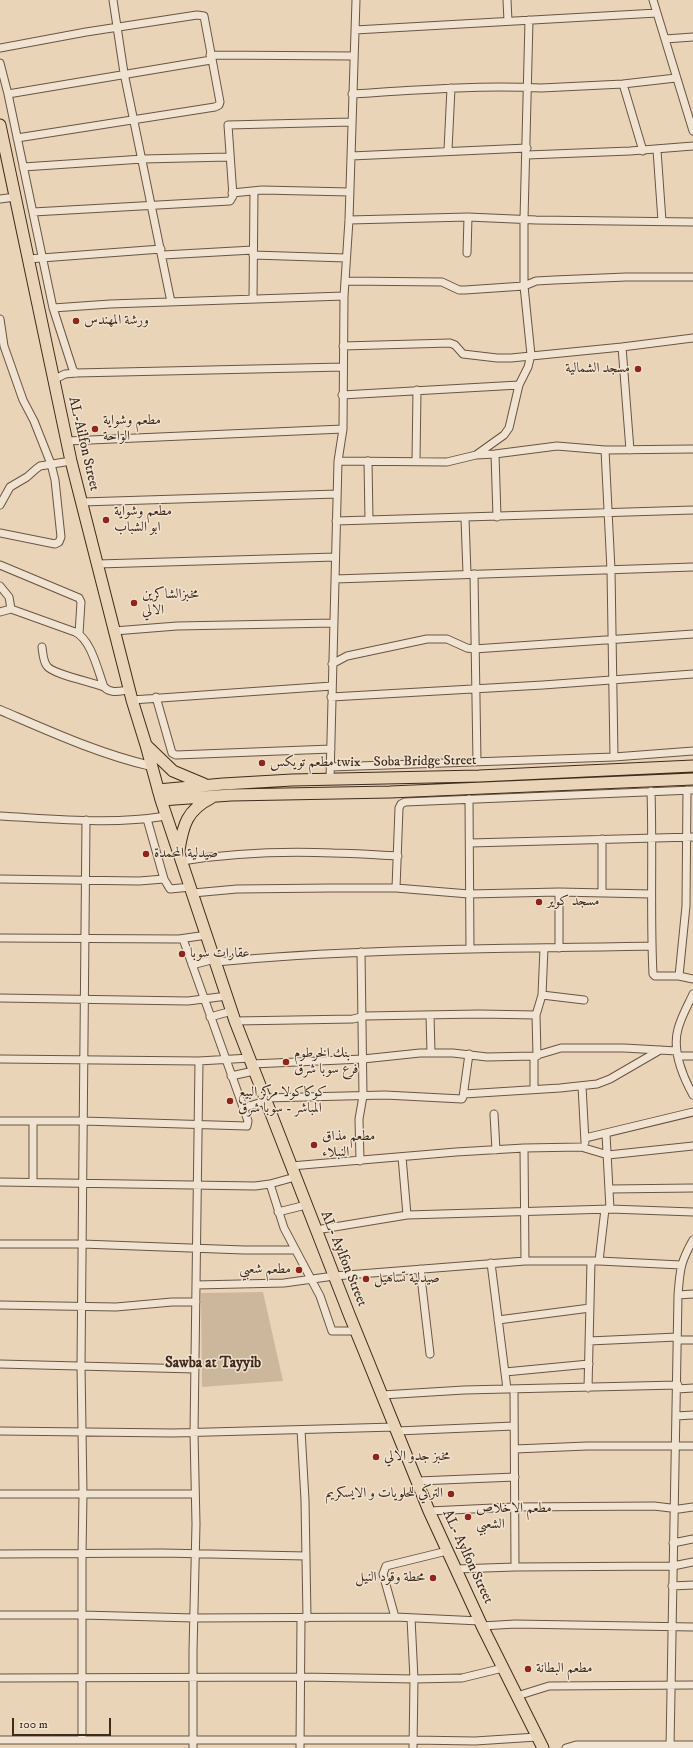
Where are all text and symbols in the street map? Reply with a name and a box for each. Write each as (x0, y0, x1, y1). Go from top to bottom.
place label: ورشة المهندس (84, 313, 149, 329)
marker: ورشة المهندس (71, 316, 81, 326)
place label: مسجد الشمالية (565, 361, 630, 377)
marker: مسجد الشمالية (633, 364, 643, 374)
street label: AL-Ailfon Street (64, 395, 102, 493)
place label: مطعم وشواية الواحة (103, 413, 161, 446)
marker: مطعم وشواية الواحة (90, 424, 100, 434)
place label: مطعم وشواية ابو الشباب (114, 504, 172, 536)
marker: مطعم وشواية ابو الشباب (101, 515, 111, 525)
place label: مخبزالشاكرين الالي (142, 587, 199, 620)
marker: مخبزالشاكرين الالي (129, 598, 139, 608)
street label: Soba Bridge Street (373, 753, 477, 771)
place label: مطعم تويكس twix (270, 755, 361, 771)
marker: مطعم تويكس twix (257, 758, 267, 768)
place label: صيدلية المحمدة (154, 846, 218, 862)
marker: صيدلية المحمدة (141, 849, 151, 859)
place label: مسجد كوير (547, 894, 599, 910)
marker: مسجد كوير (534, 897, 544, 907)
place label: عقارات سوبا (190, 946, 250, 962)
marker: عقارات سوبا (177, 949, 187, 959)
place label: بنك الخرطوم فرع سوبا شرق (294, 1046, 358, 1078)
marker: بنك الخرطوم فرع سوبا شرق (281, 1057, 291, 1067)
place label: كوكاكولا مركز البيع المباشر - سوبا شرق (238, 1085, 327, 1118)
marker: كوكاكولا مركز البيع المباشر - سوبا شرق (225, 1096, 235, 1106)
place label: مطعم مذاق النبلاء (322, 1129, 375, 1162)
marker: مطعم مذاق النبلاء (309, 1140, 319, 1150)
street label: AL- Aylfon Street (316, 1209, 370, 1309)
place label: مطعم شعبي (239, 1262, 291, 1278)
marker: مطعم شعبي (294, 1265, 304, 1275)
place label: صيدلية تساهيل (374, 1271, 440, 1287)
marker: صيدلية تساهيل (361, 1274, 371, 1284)
district label: Sawba at Tayyib (165, 1355, 261, 1373)
place label: مخبز جدو الالي (384, 1449, 450, 1465)
marker: مخبز جدو الالي (371, 1452, 381, 1462)
place label: التركي للحلويات و الايسكريم (325, 1486, 443, 1502)
marker: التركي للحلويات و الايسكريم (446, 1489, 456, 1499)
place label: مطعم الاخلاص الشعبي (476, 1501, 552, 1534)
street label: AL- Aylfon Street (438, 1507, 496, 1607)
marker: مطعم الاخلاص الشعبي (463, 1512, 473, 1522)
place label: محطة وقود النيل (355, 1570, 425, 1586)
marker: محطة وقود النيل (428, 1573, 438, 1583)
place label: مطعم البطانة (536, 1661, 592, 1677)
marker: مطعم البطانة (523, 1664, 533, 1674)
scale bar (14, 1710, 113, 1736)
text: 100 m (19, 1717, 48, 1732)

